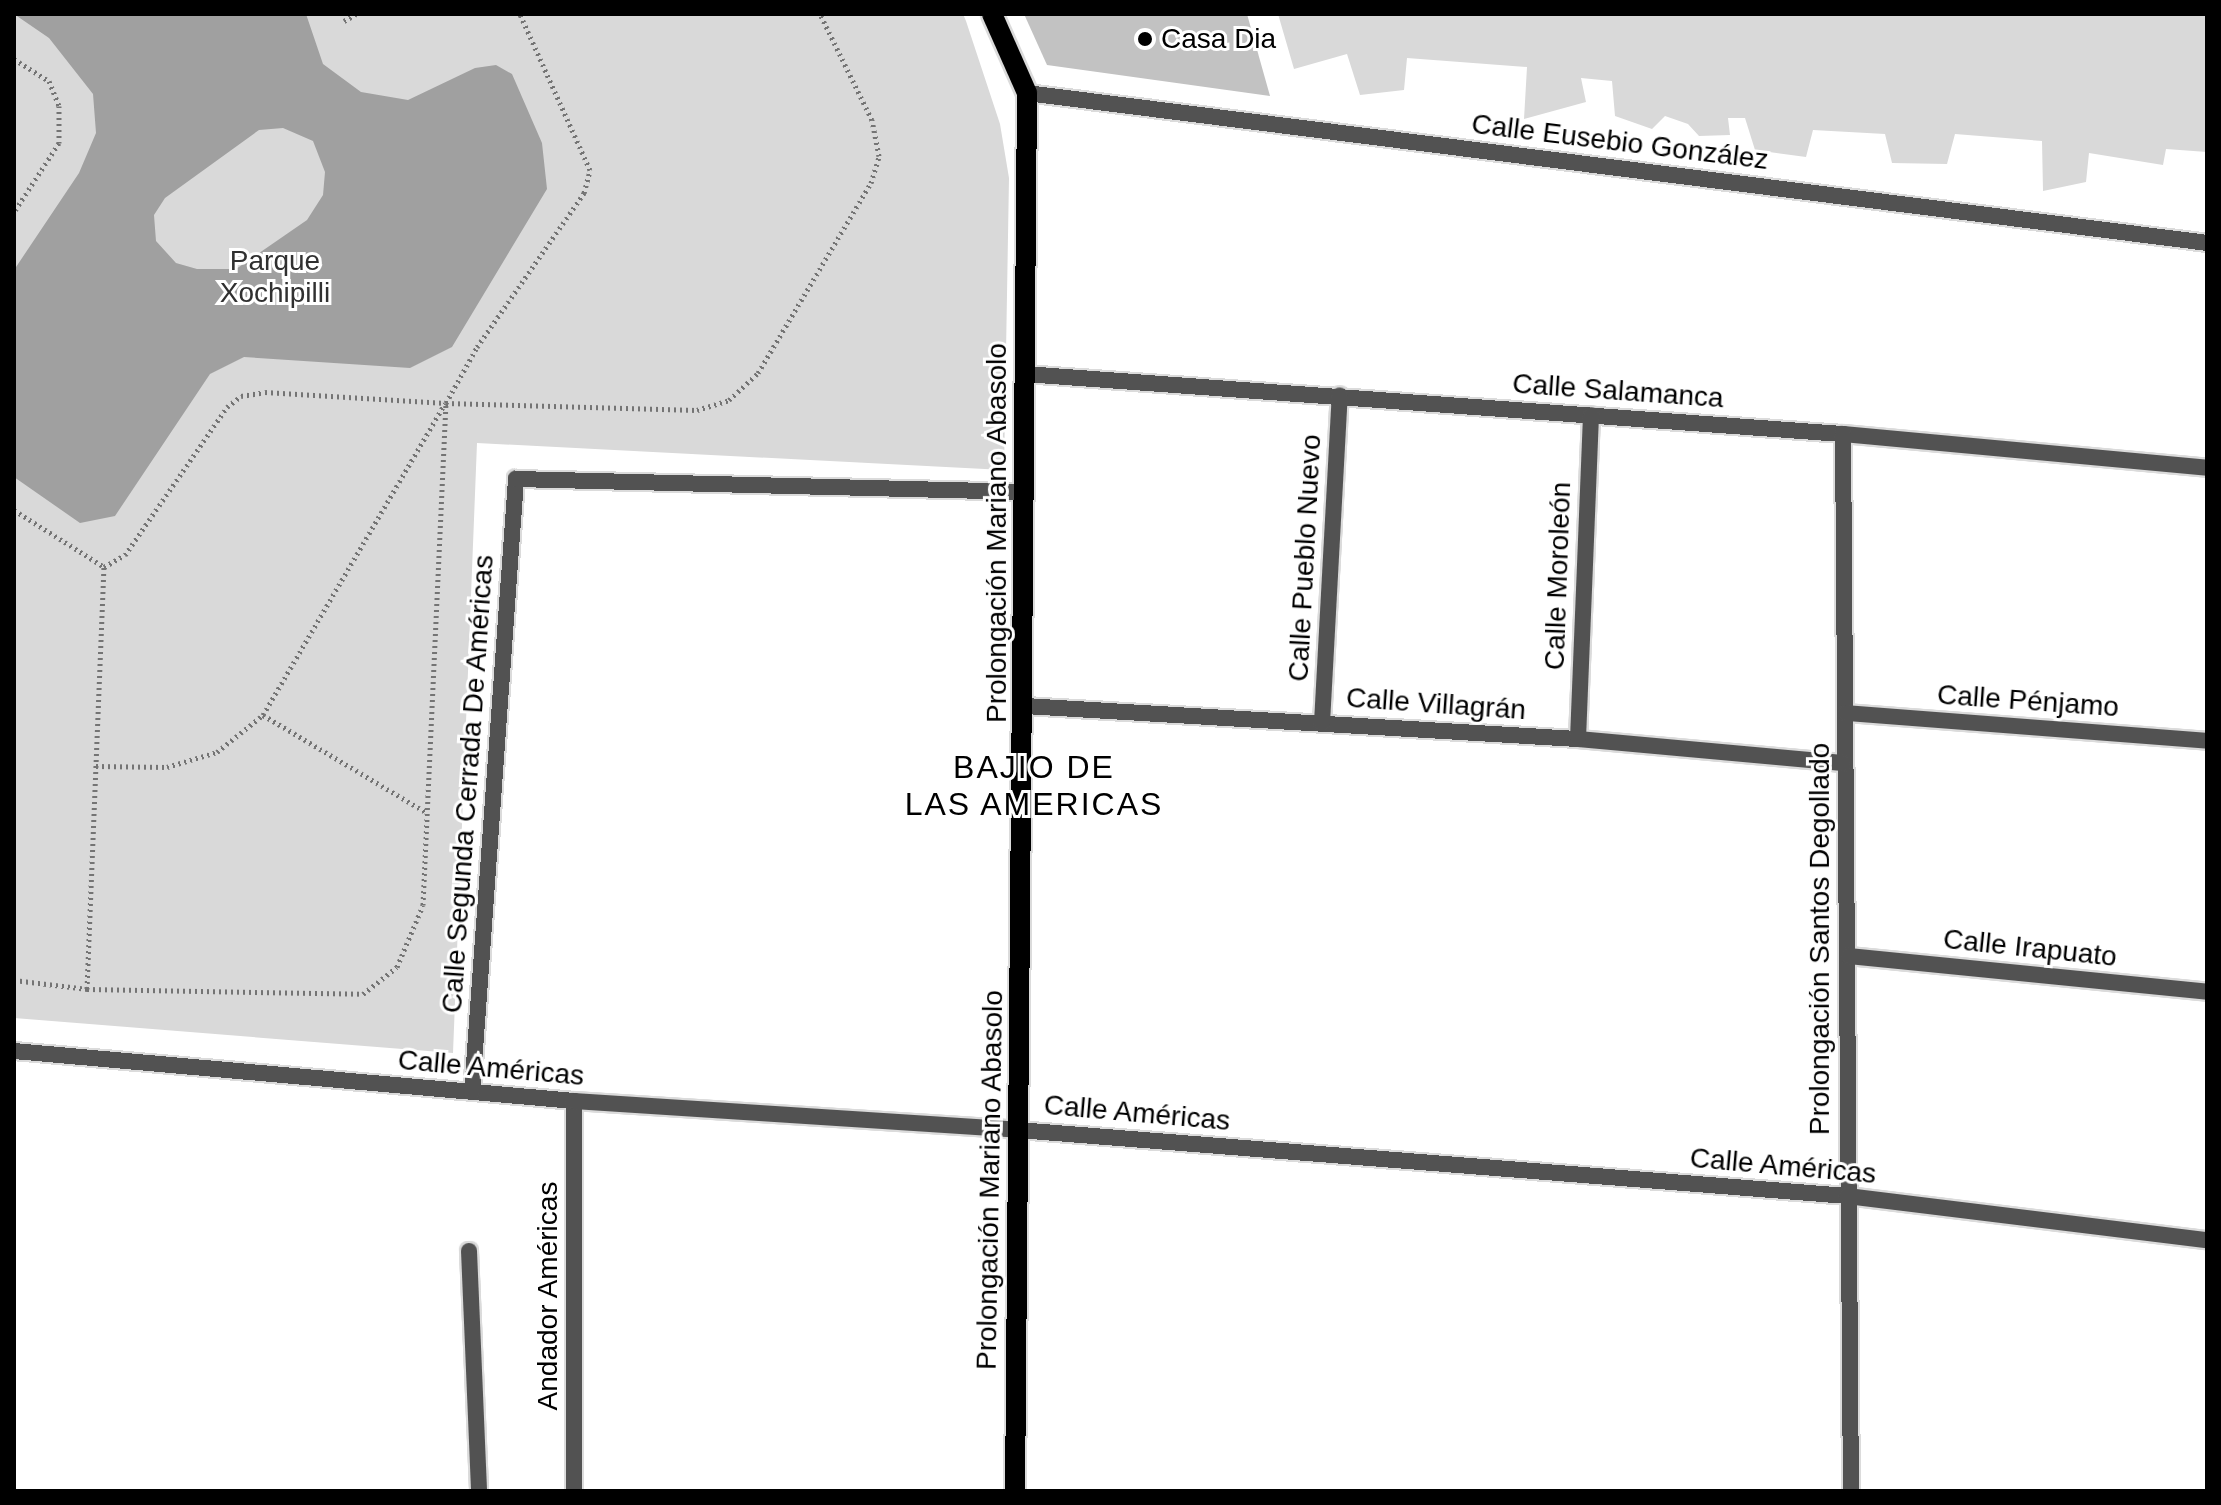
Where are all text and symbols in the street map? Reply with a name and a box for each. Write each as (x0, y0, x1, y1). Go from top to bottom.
place label: Casa Dia (1161, 22, 1276, 56)
marker: Casa Dia (1136, 30, 1154, 48)
street label: Calle Eusebio González (1470, 107, 1770, 177)
park label: Parque Xochipilli (220, 244, 330, 310)
street label: Prolongación Mariano Abasolo (980, 342, 1014, 724)
street label: Calle Salamanca (1511, 367, 1725, 415)
street label: Calle Pueblo Nuevo (1282, 434, 1328, 682)
street label: Calle Moroleón (1538, 481, 1578, 671)
street label: Calle Segunda Cerrada De Américas (435, 553, 501, 1015)
street label: Calle Pénjamo (1936, 678, 2120, 724)
street label: Calle Villagrán (1345, 681, 1527, 727)
street label: Prolongación Santos Degollado (1803, 743, 1837, 1135)
district label: BAJIO DE LAS AMERICAS (904, 749, 1164, 824)
street label: Calle Irapuato (1942, 922, 2118, 974)
street label: Prolongación Mariano Abasolo (970, 989, 1010, 1371)
street label: Calle Américas (396, 1043, 586, 1093)
street label: Calle Américas (1042, 1088, 1232, 1138)
street label: Calle Américas (1688, 1141, 1878, 1191)
street label: Andador Américas (531, 1181, 565, 1411)

